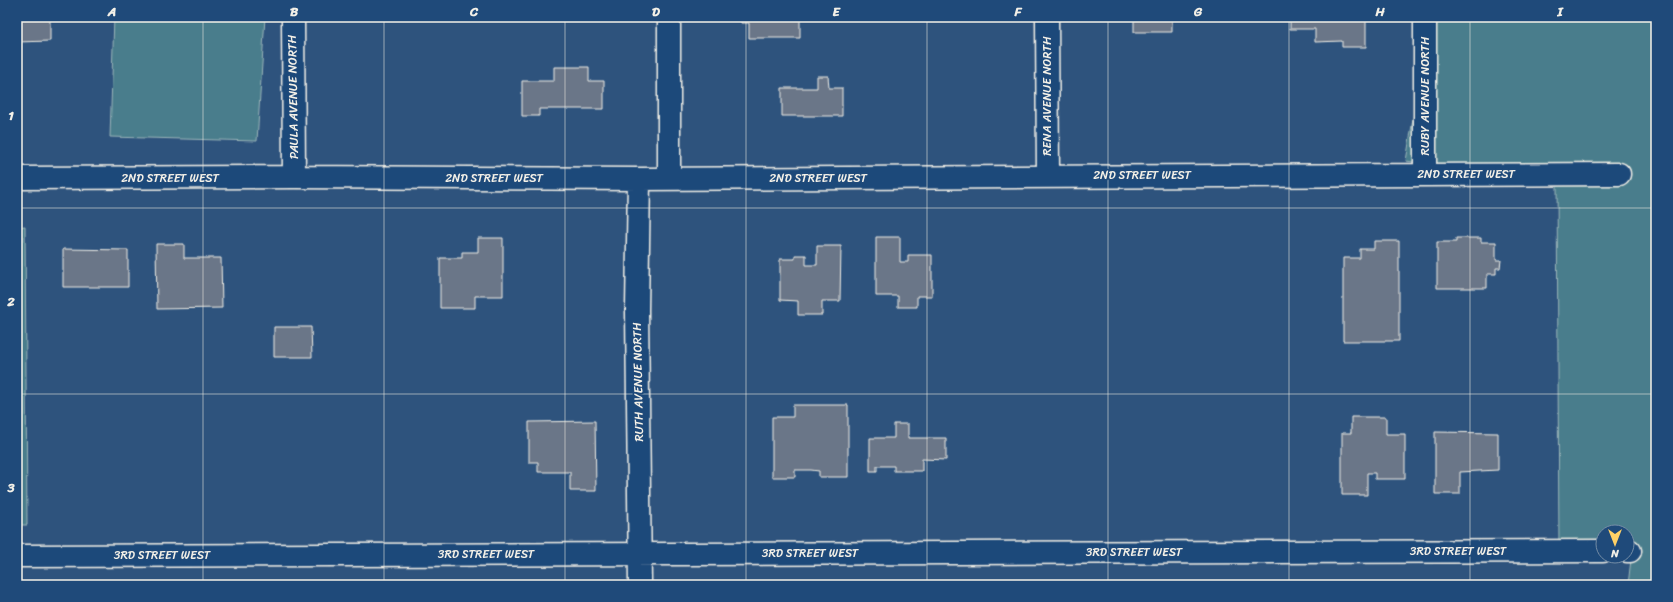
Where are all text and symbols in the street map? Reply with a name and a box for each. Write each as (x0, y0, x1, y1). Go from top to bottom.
text: A (107, 0, 116, 23)
text: B (290, 0, 299, 23)
text: C (469, 0, 479, 23)
text: D (652, 0, 660, 23)
text: E (832, 0, 841, 23)
text: F (1013, 0, 1022, 23)
text: G (1193, 0, 1203, 23)
text: H (1374, 0, 1385, 23)
text: I (1556, 0, 1564, 23)
street label: PAULA AVENUE NORTH (281, 34, 305, 159)
street label: RENA AVENUE NORTH (1036, 36, 1058, 156)
street label: RUBY AVENUE NORTH (1414, 36, 1436, 155)
text: 1 (8, 104, 14, 127)
street label: 2ND STREET WEST (1417, 163, 1516, 185)
street label: 2ND STREET WEST (1093, 164, 1192, 186)
street label: 2ND STREET WEST (121, 167, 220, 189)
street label: 2ND STREET WEST (445, 167, 544, 189)
street label: 2ND STREET WEST (769, 167, 868, 189)
text: 2 (6, 290, 15, 313)
street label: RUTH AVENUE NORTH (626, 322, 650, 442)
text: 3 (6, 476, 15, 499)
north arrow (1595, 524, 1635, 564)
street label: 3RD STREET WEST (1410, 540, 1507, 562)
street label: 3RD STREET WEST (1086, 541, 1183, 563)
street label: 3RD STREET WEST (762, 542, 859, 564)
street label: 3RD STREET WEST (438, 543, 535, 565)
street label: 3RD STREET WEST (114, 544, 211, 566)
text: N (1611, 544, 1620, 563)

